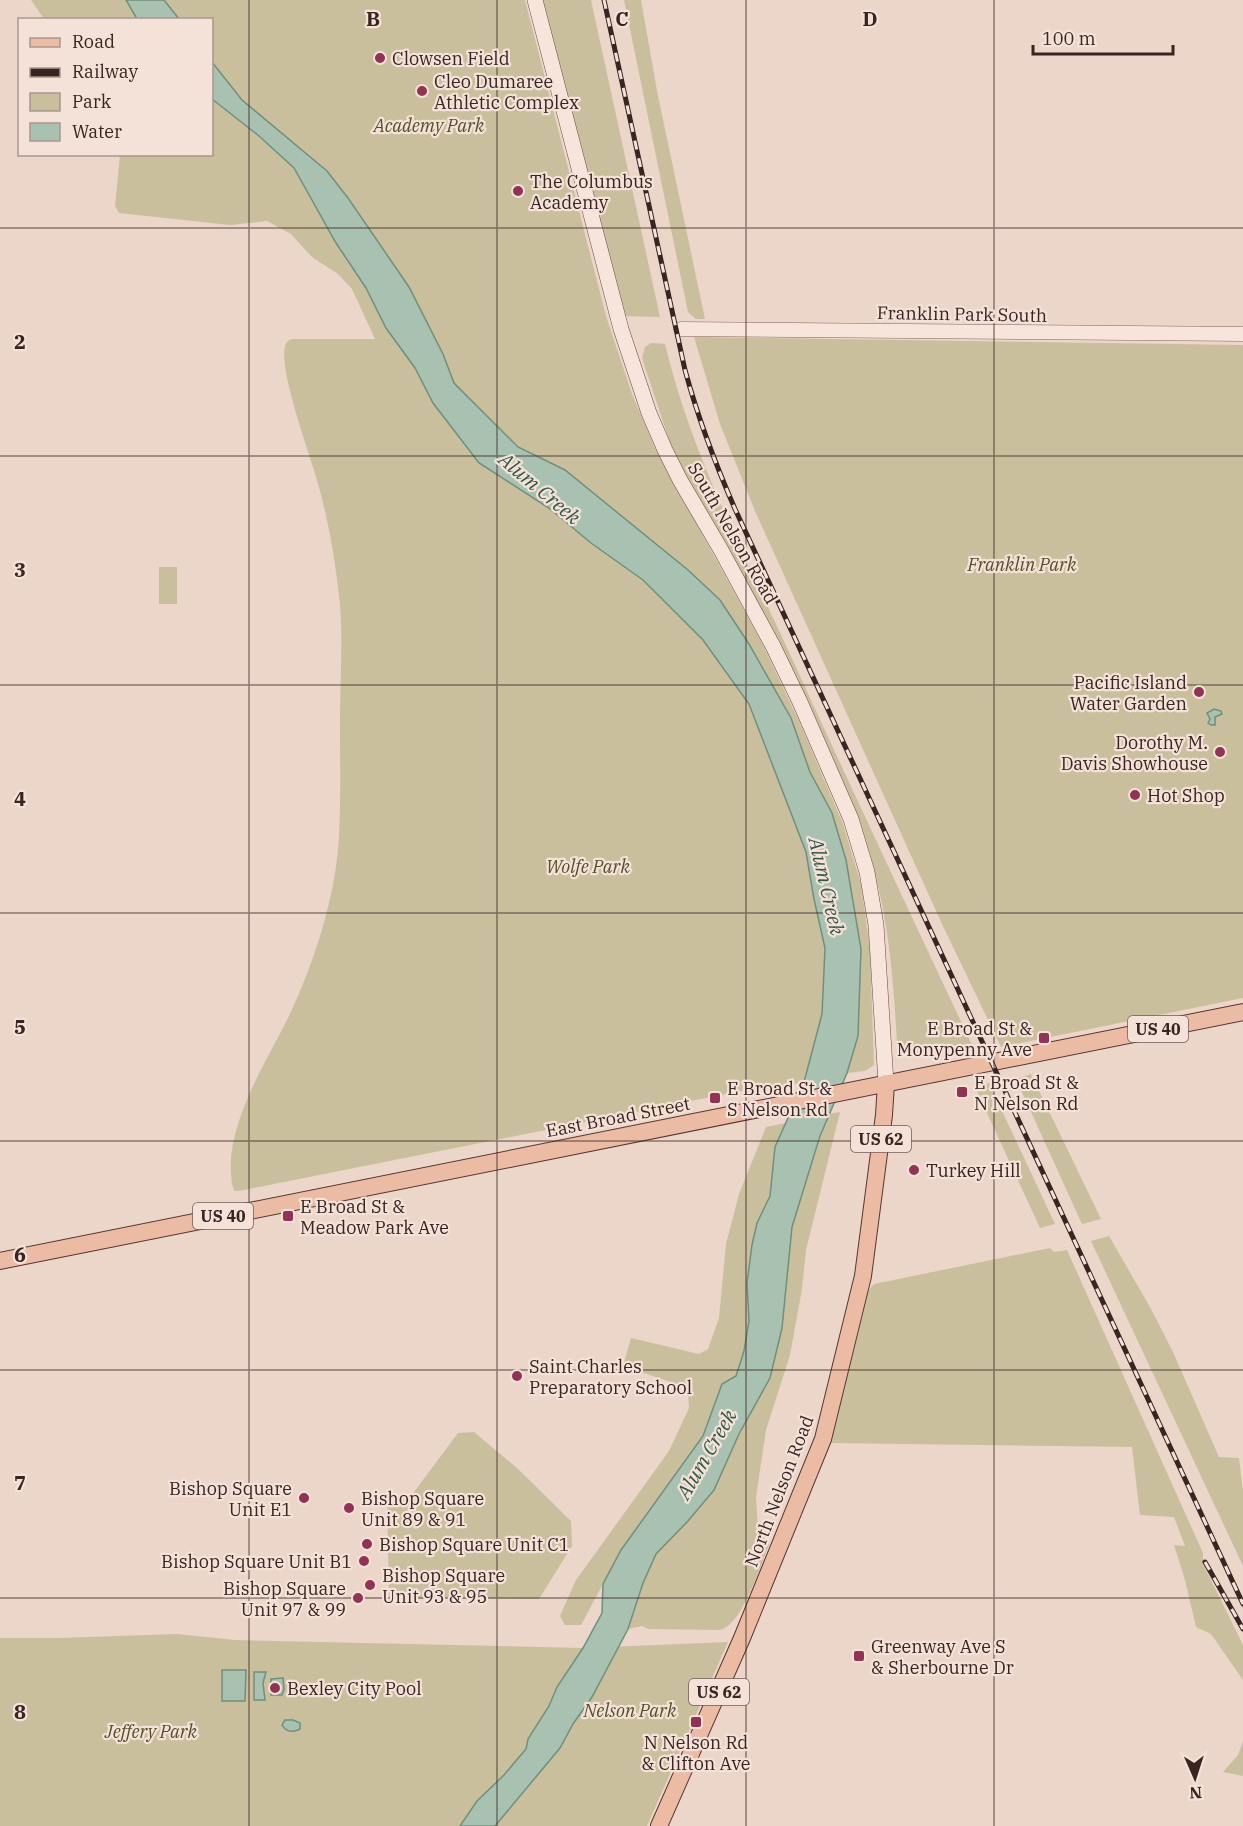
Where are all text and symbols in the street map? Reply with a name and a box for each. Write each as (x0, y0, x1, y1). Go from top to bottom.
text: B (366, 5, 380, 32)
text: C (615, 5, 629, 32)
text: D (862, 5, 878, 32)
legend (18, 18, 213, 156)
scale bar (1033, 18, 1172, 56)
text: 100 m (1042, 27, 1096, 50)
text: Road (72, 30, 115, 53)
place label: Clowsen Field (392, 47, 510, 70)
marker: Clowsen Field (373, 51, 387, 65)
text: Railway (72, 60, 138, 83)
place label: Cleo Dumaree Athletic Complex (434, 70, 579, 114)
marker: Cleo Dumaree Athletic Complex (415, 84, 429, 98)
text: Park (72, 90, 112, 113)
park label: Academy Park (373, 114, 485, 137)
text: Water (72, 120, 122, 143)
place label: The Columbus Academy (530, 170, 653, 214)
marker: The Columbus Academy (511, 184, 525, 198)
street label: Franklin Park South (877, 301, 1047, 327)
text: 2 (14, 328, 26, 355)
water label: Alum Creek (492, 444, 587, 531)
street label: South Nelson Road (683, 458, 783, 608)
park label: Franklin Park (966, 553, 1077, 576)
text: 3 (14, 556, 26, 583)
place label: Pacific Island Water Garden (1070, 671, 1187, 715)
marker: Pacific Island Water Garden (1192, 685, 1206, 699)
place label: Dorothy M. Davis Showhouse (1061, 731, 1208, 775)
marker: Dorothy M. Davis Showhouse (1213, 745, 1227, 759)
place label: Hot Shop (1147, 784, 1225, 807)
text: 4 (14, 785, 26, 812)
marker: Hot Shop (1128, 788, 1142, 802)
water label: Alum Creek (802, 833, 851, 938)
park label: Wolfe Park (546, 855, 630, 878)
text: 5 (14, 1013, 26, 1040)
road number: US 40 (1128, 1016, 1188, 1042)
place label: E Broad St & Monypenny Ave (897, 1017, 1032, 1061)
marker: E Broad St & Monypenny Ave (1037, 1031, 1051, 1045)
place label: E Broad St & N Nelson Rd (974, 1071, 1079, 1115)
place label: E Broad St & S Nelson Rd (727, 1077, 832, 1121)
marker: E Broad St & N Nelson Rd (955, 1085, 969, 1099)
marker: E Broad St & S Nelson Rd (708, 1091, 722, 1105)
street label: East Broad Street (544, 1092, 692, 1142)
road number: US 62 (851, 1126, 911, 1152)
place label: Turkey Hill (926, 1159, 1021, 1182)
marker: Turkey Hill (907, 1163, 921, 1177)
place label: E Broad St & Meadow Park Ave (300, 1195, 449, 1239)
road number: US 40 (193, 1203, 253, 1229)
marker: E Broad St & Meadow Park Ave (281, 1209, 295, 1223)
text: 6 (14, 1241, 26, 1268)
place label: Saint Charles Preparatory School (529, 1355, 692, 1399)
marker: Saint Charles Preparatory School (510, 1369, 524, 1383)
water label: Alum Creek (668, 1404, 743, 1505)
street label: North Nelson Road (740, 1412, 819, 1570)
text: 7 (14, 1469, 26, 1496)
place label: Bishop Square Unit E1 (169, 1477, 292, 1521)
place label: Bishop Square Unit 89 & 91 (361, 1487, 484, 1531)
marker: Bishop Square Unit E1 (297, 1491, 311, 1505)
marker: Bishop Square Unit 89 & 91 (342, 1501, 356, 1515)
place label: Bishop Square Unit C1 (379, 1533, 570, 1556)
marker: Bishop Square Unit C1 (360, 1537, 374, 1551)
place label: Bishop Square Unit B1 (161, 1550, 352, 1573)
marker: Bishop Square Unit B1 (357, 1554, 371, 1568)
place label: Bishop Square Unit 93 & 95 (382, 1564, 505, 1608)
place label: Bishop Square Unit 97 & 99 (223, 1577, 346, 1621)
marker: Bishop Square Unit 93 & 95 (363, 1578, 377, 1592)
marker: Bishop Square Unit 97 & 99 (351, 1591, 365, 1605)
place label: Greenway Ave S & Sherbourne Dr (871, 1635, 1014, 1679)
marker: Greenway Ave S & Sherbourne Dr (852, 1649, 866, 1663)
place label: Bexley City Pool (287, 1677, 422, 1700)
road number: US 62 (689, 1679, 749, 1705)
marker: Bexley City Pool (268, 1681, 282, 1695)
text: 8 (14, 1698, 26, 1725)
park label: Nelson Park (583, 1699, 677, 1722)
marker: N Nelson Rd & Clifton Ave (689, 1715, 703, 1729)
park label: Jeffery Park (104, 1720, 198, 1743)
place label: N Nelson Rd & Clifton Ave (641, 1731, 751, 1775)
north arrow (1165, 1748, 1225, 1808)
text: N (1189, 1783, 1203, 1803)

